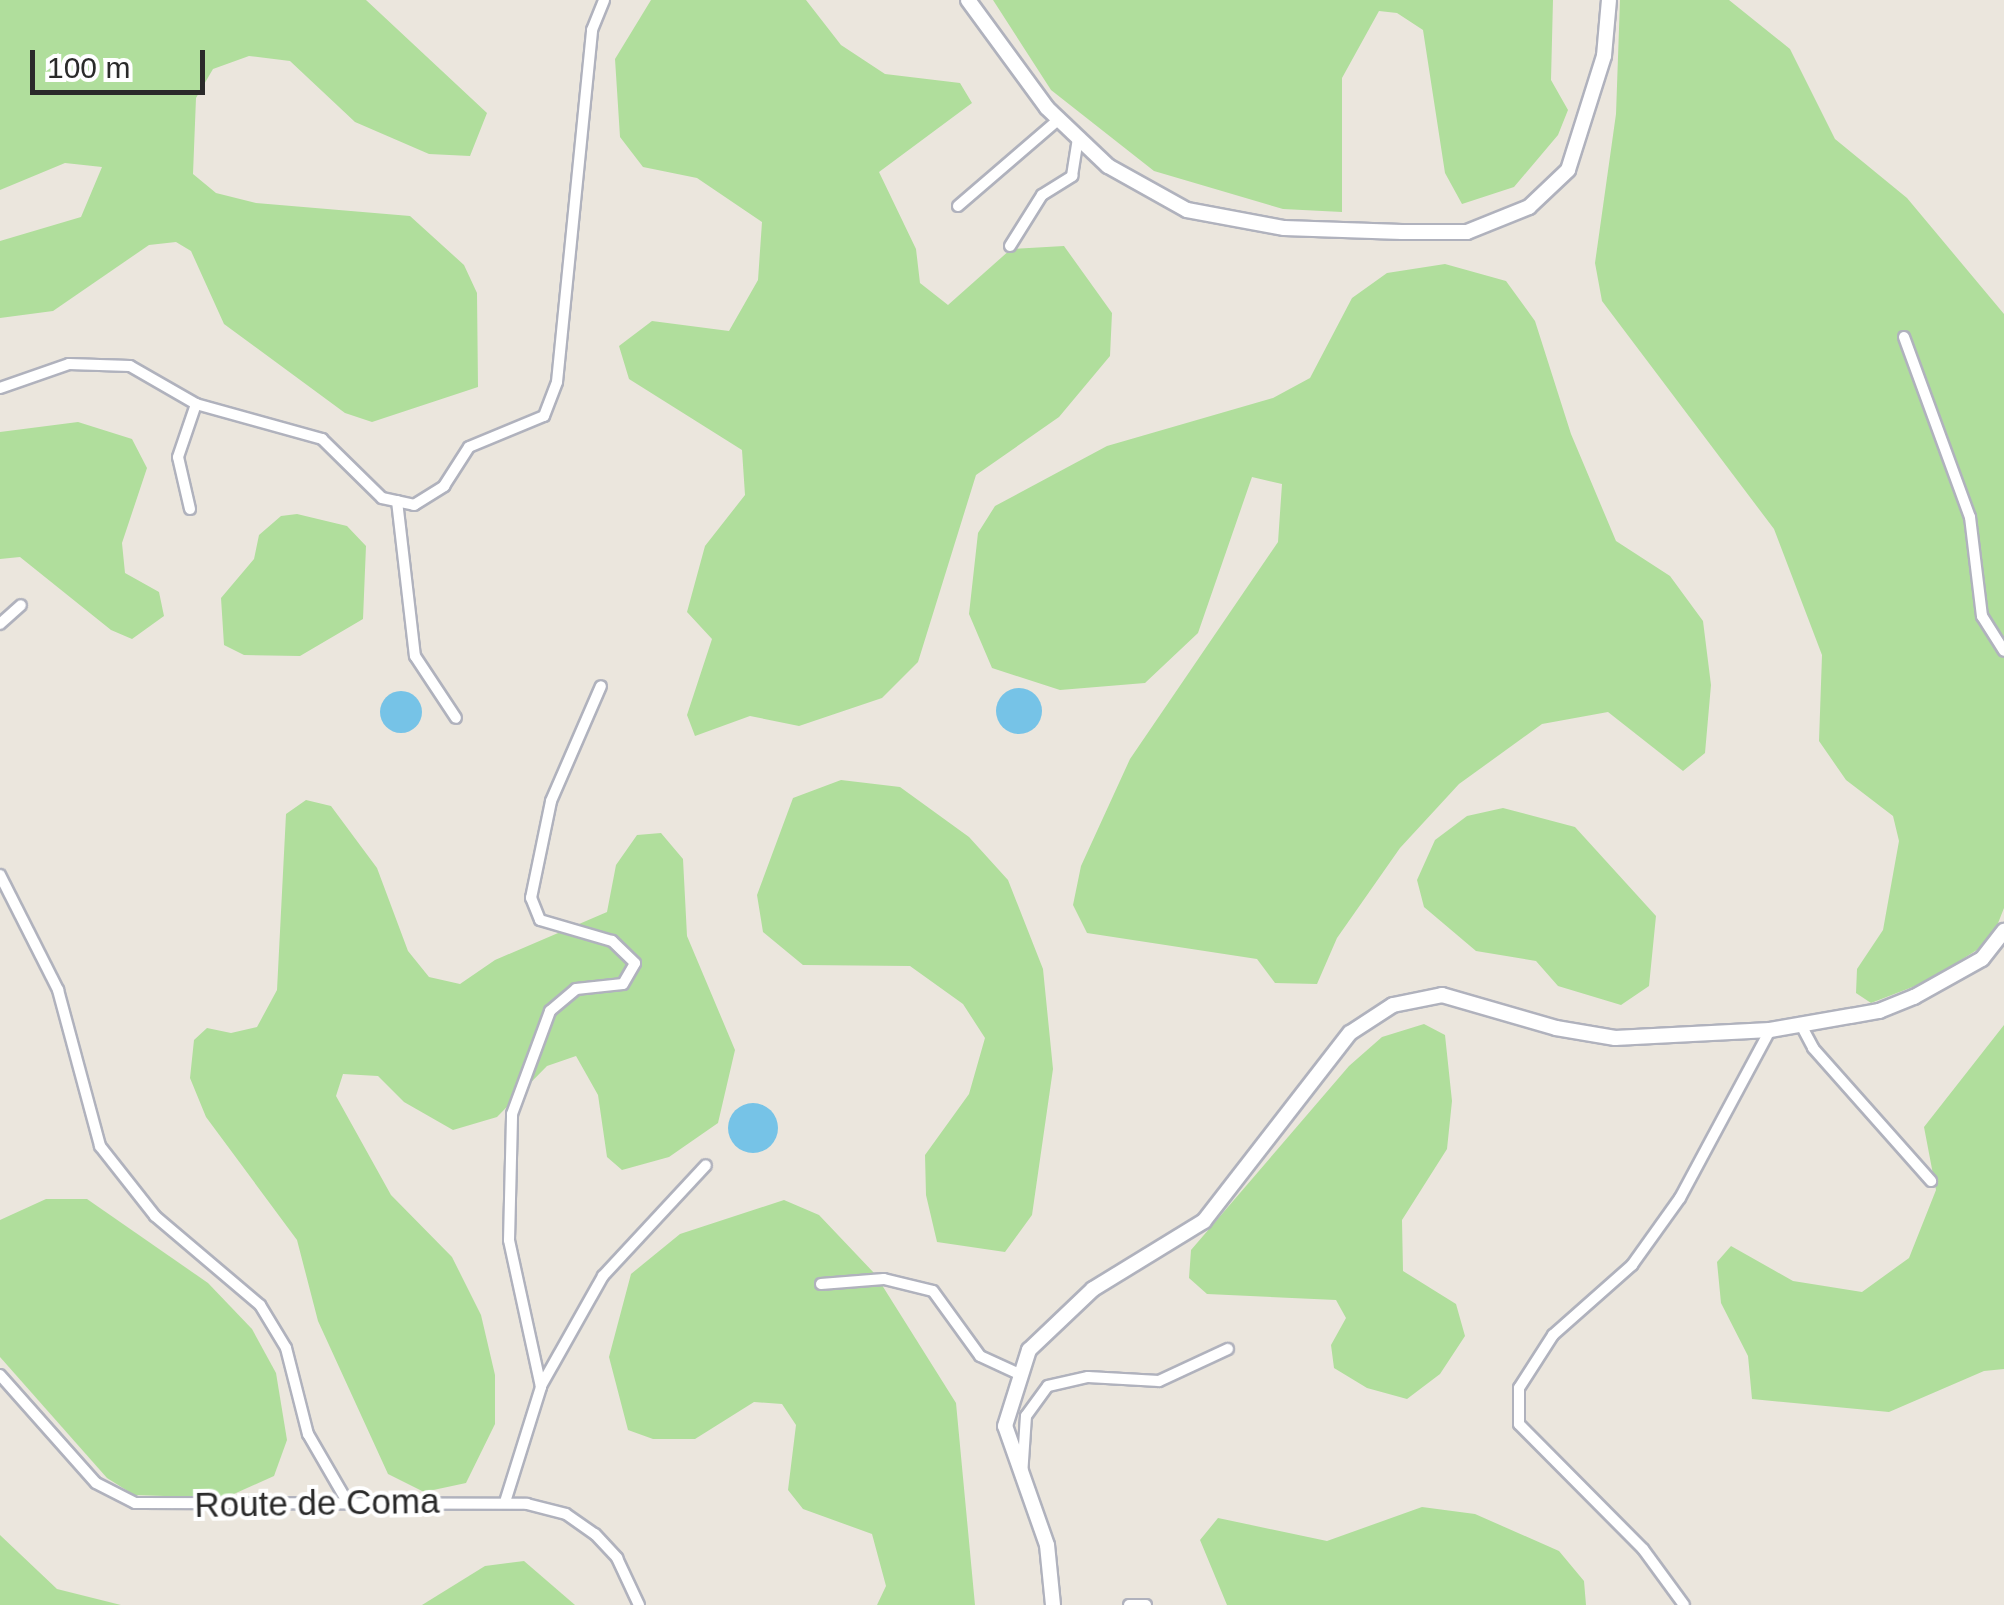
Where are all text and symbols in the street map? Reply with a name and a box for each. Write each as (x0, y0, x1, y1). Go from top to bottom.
scale bar (35, 30, 210, 92)
text: 100 m (47, 51, 130, 84)
street label: Route de Coma (194, 1480, 440, 1526)

